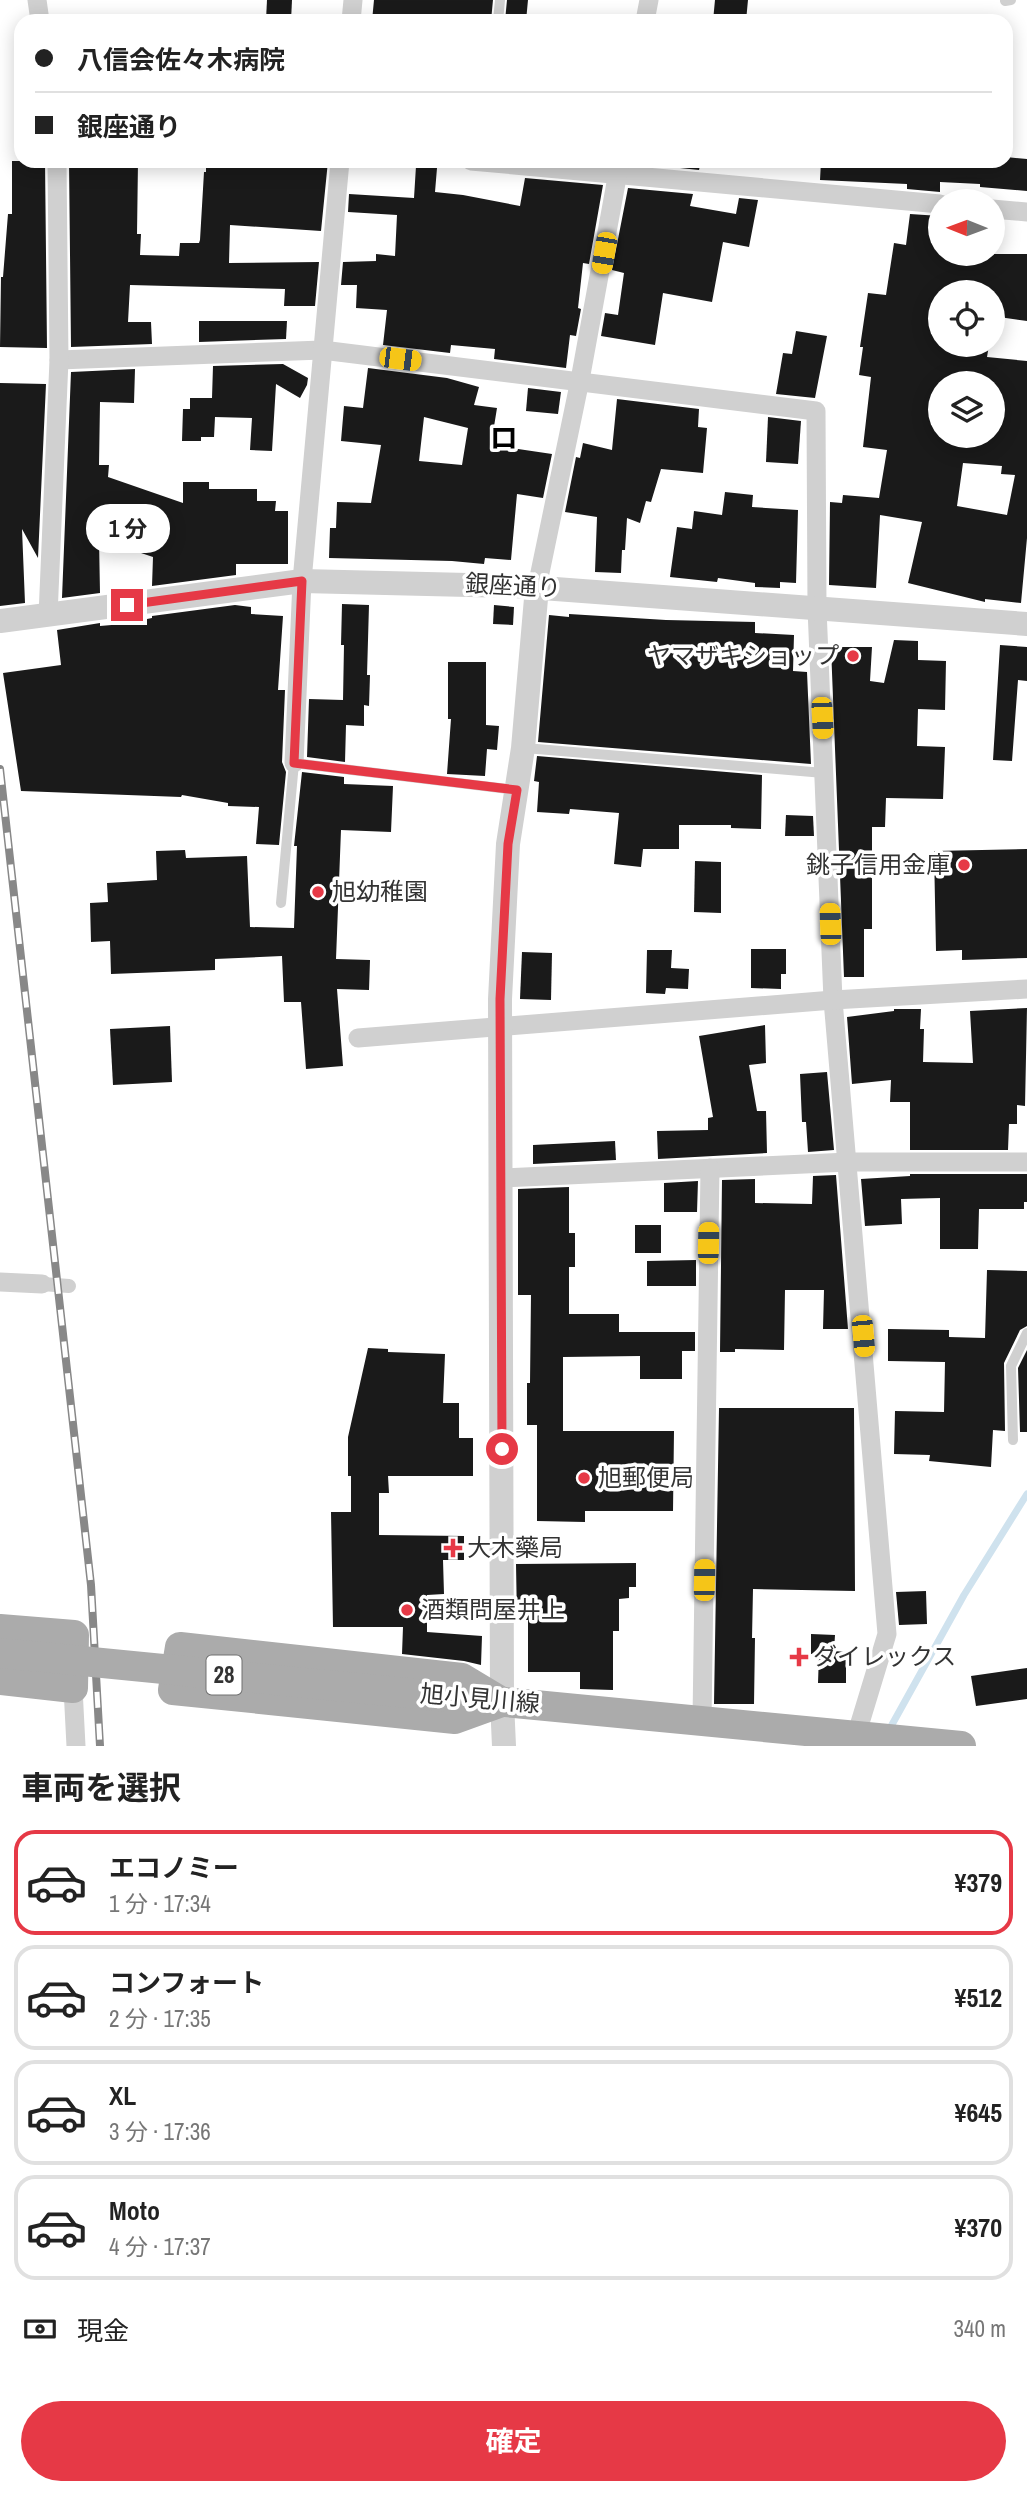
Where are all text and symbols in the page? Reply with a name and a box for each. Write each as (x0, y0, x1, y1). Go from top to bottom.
text: 八信会佐々木病院 (77, 42, 285, 77)
text: 銀座通り (77, 109, 181, 144)
north arrow (928, 189, 1004, 266)
map controls (928, 189, 1005, 448)
car (591, 230, 618, 276)
button: locate (928, 280, 1005, 357)
car (378, 346, 423, 372)
button: layers (928, 371, 1005, 448)
district label: ロ (490, 419, 518, 457)
callout: 1 分 (85, 504, 169, 552)
text: 1 分 (109, 513, 147, 544)
street label: 銀座通り (464, 567, 562, 603)
route end (111, 589, 143, 621)
place label: ヤマザキショップ (647, 639, 839, 671)
marker: ヤマザキショップ (845, 648, 861, 664)
car (811, 696, 834, 740)
place label: 銚子信用金庫 (806, 848, 950, 880)
marker: 銚子信用金庫 (956, 857, 972, 873)
place label: 旭幼稚園 (332, 875, 428, 907)
marker: 旭幼稚園 (310, 884, 326, 900)
car (819, 903, 842, 945)
car (698, 1222, 719, 1264)
car (851, 1314, 876, 1358)
route start (486, 1433, 518, 1465)
place label: 旭郵便局 (598, 1461, 694, 1493)
marker: 旭郵便局 (576, 1470, 592, 1486)
place label: 大木藥局 (467, 1531, 563, 1563)
marker: 大木藥局 (445, 1540, 461, 1556)
car (694, 1559, 715, 1601)
place label: 酒類問屋井上 (421, 1593, 565, 1625)
marker: 酒類問屋井上 (399, 1602, 415, 1618)
place label: ダイレックス (813, 1640, 956, 1672)
marker: ダイレックス (791, 1649, 807, 1665)
road number: 28 (206, 1656, 242, 1694)
street label: 旭小見川線 (419, 1677, 541, 1719)
text: 車両を選択 (21, 1766, 181, 1809)
text: エコノミー (109, 1850, 239, 1885)
icon: car (25, 1851, 88, 1914)
text: ¥379 (955, 1865, 1002, 1900)
text: 1 分 · 17:34 (109, 1888, 211, 1919)
text: コンフォート (109, 1965, 264, 2000)
icon: car (25, 1966, 88, 2029)
text: ¥512 (955, 1980, 1002, 2015)
text: 2 分 · 17:35 (109, 2003, 211, 2034)
text: XL (109, 2078, 136, 2113)
icon: car (25, 2081, 88, 2144)
text: ¥645 (955, 2095, 1002, 2130)
text: 3 分 · 17:36 (109, 2116, 211, 2147)
text: Moto (109, 2193, 160, 2228)
icon: car (25, 2196, 88, 2259)
text: ¥370 (955, 2210, 1002, 2245)
text: 4 分 · 17:37 (109, 2231, 211, 2262)
icon: cash (21, 2310, 59, 2348)
text: 現金 (77, 2313, 129, 2348)
text: 340 m (954, 2313, 1006, 2344)
button: 確定 (21, 2401, 1006, 2481)

